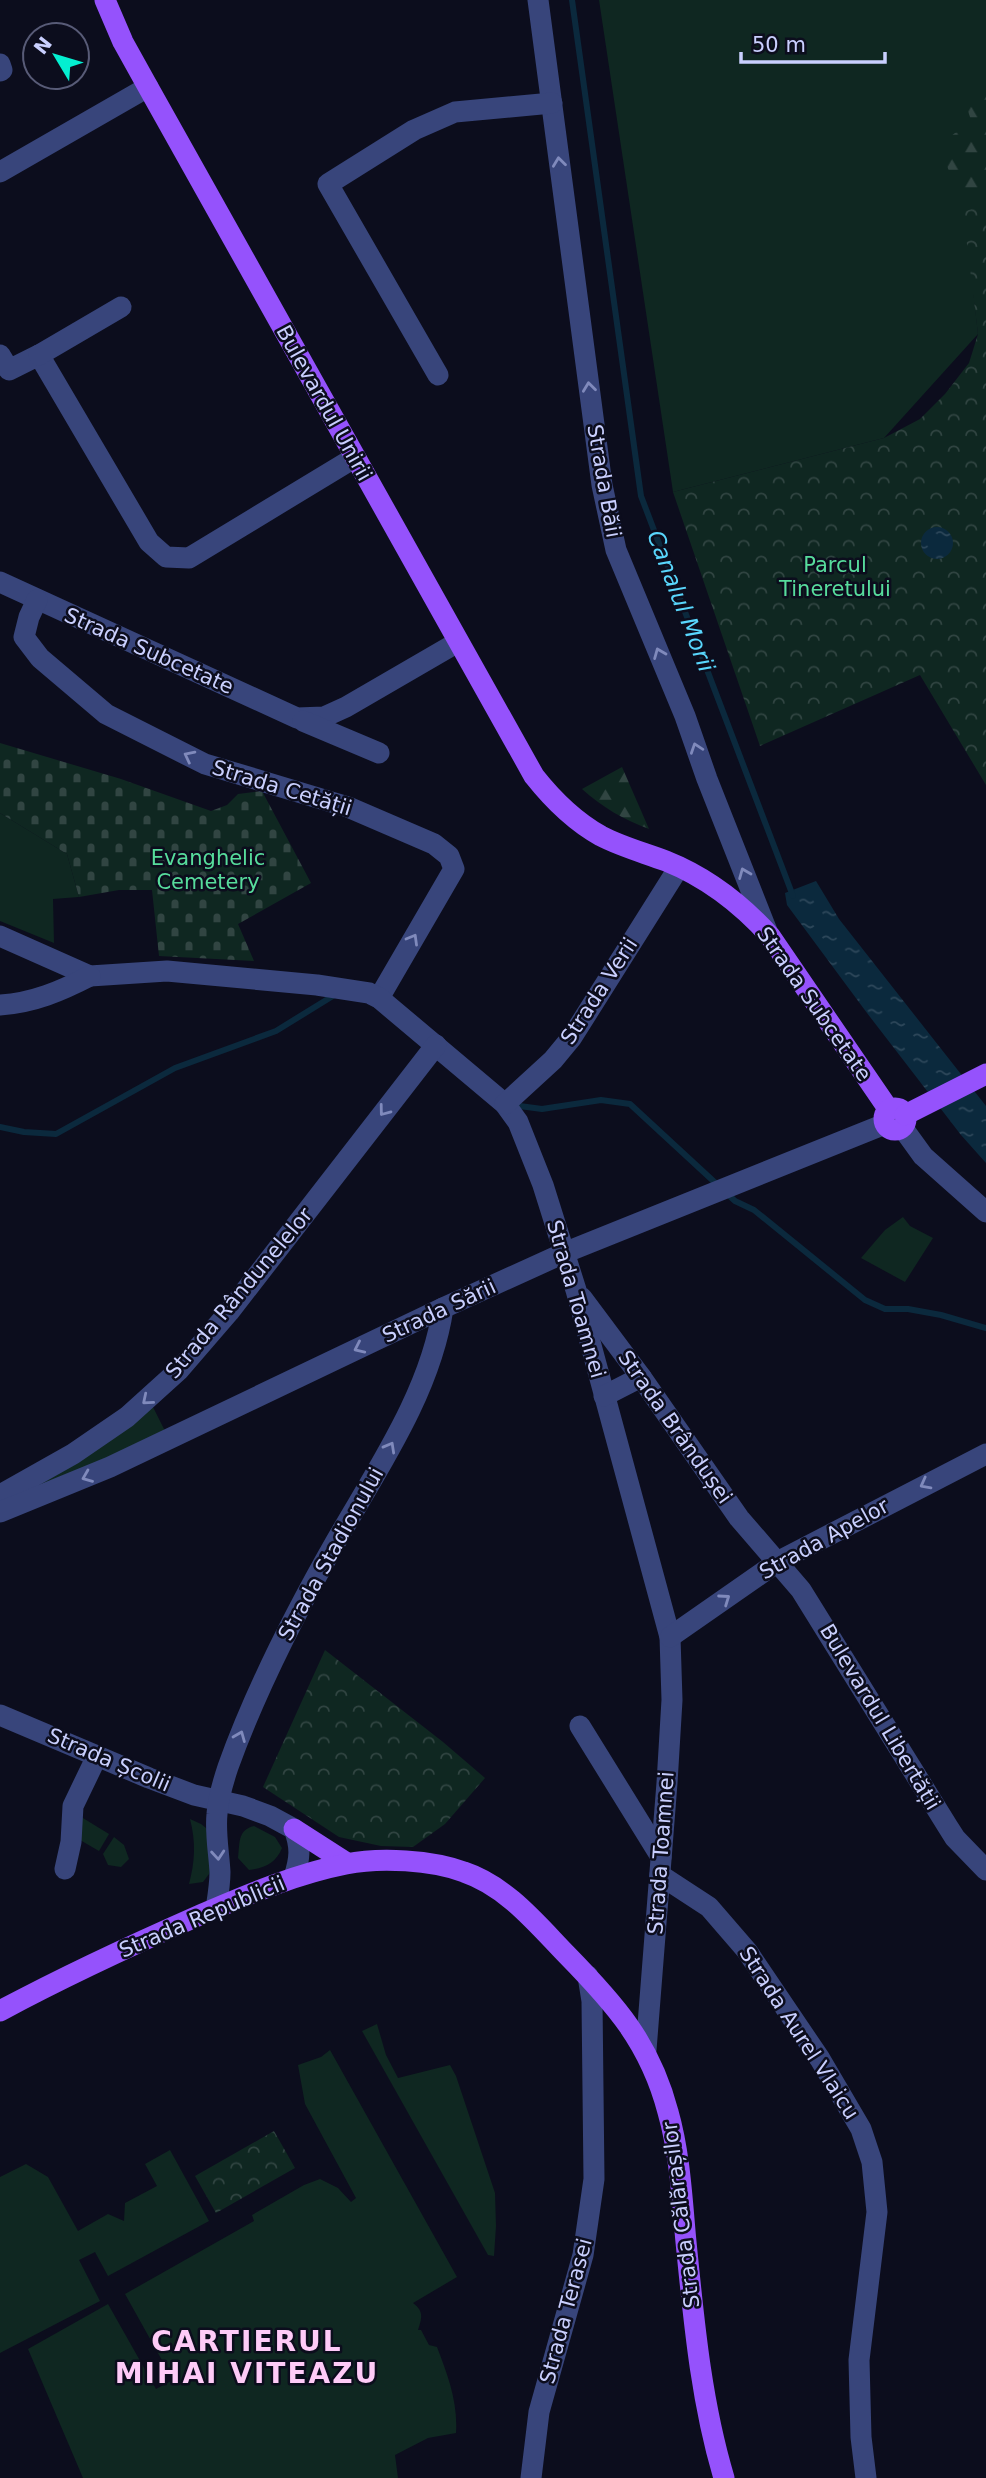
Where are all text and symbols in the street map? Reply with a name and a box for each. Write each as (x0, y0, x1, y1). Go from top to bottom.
north arrow (21, 21, 91, 91)
scale bar (741, 21, 884, 65)
text: N (29, 32, 56, 59)
text: 50 m (752, 33, 806, 57)
one-way arrow (552, 156, 567, 168)
street label: Bulevardul Unirii (271, 321, 377, 485)
one-way arrow (582, 382, 597, 393)
street label: Strada Băii (582, 422, 626, 540)
water label: Canalul Morii (642, 526, 720, 676)
park label: Parcul Tineretului (778, 553, 891, 601)
street label: Strada Subcetate (61, 603, 237, 699)
one-way arrow (653, 648, 667, 660)
one-way arrow (690, 742, 704, 754)
one-way arrow (184, 750, 196, 764)
street label: Strada Cetății (209, 755, 355, 821)
park label: Evanghelic Cemetery (151, 846, 265, 894)
one-way arrow (739, 868, 753, 880)
street label: Strada Subcetate (752, 922, 876, 1086)
one-way arrow (405, 933, 418, 946)
street label: Strada Verii (556, 933, 642, 1049)
one-way arrow (380, 1103, 392, 1116)
street label: Strada Rândunelelor (161, 1203, 318, 1383)
street label: Strada Toamnei (542, 1217, 610, 1381)
street label: Strada Sării (378, 1274, 500, 1348)
one-way arrow (354, 1340, 366, 1354)
street label: Strada Brândușei (613, 1346, 737, 1508)
one-way arrow (142, 1392, 155, 1404)
one-way arrow (381, 1442, 395, 1455)
street label: Strada Stadionului (273, 1463, 389, 1645)
one-way arrow (81, 1468, 93, 1482)
one-way arrow (920, 1476, 932, 1489)
street label: Strada Apelor (755, 1493, 893, 1584)
one-way arrow (717, 1594, 730, 1607)
street label: Bulevardul Libertății (815, 1620, 945, 1814)
street label: Strada Școlii (44, 1723, 174, 1797)
one-way arrow (232, 1731, 246, 1743)
street label: Strada Toamnei (643, 1771, 679, 1935)
one-way arrow (210, 1849, 225, 1860)
street label: Strada Republicii (116, 1871, 288, 1963)
street label: Strada Aurel Vlaicu (734, 1942, 864, 2124)
street label: Strada Călărașilor (658, 2120, 704, 2310)
street label: Strada Terasei (535, 2236, 597, 2386)
district label: CARTIERUL MIHAI VITEAZU (115, 2325, 379, 2390)

